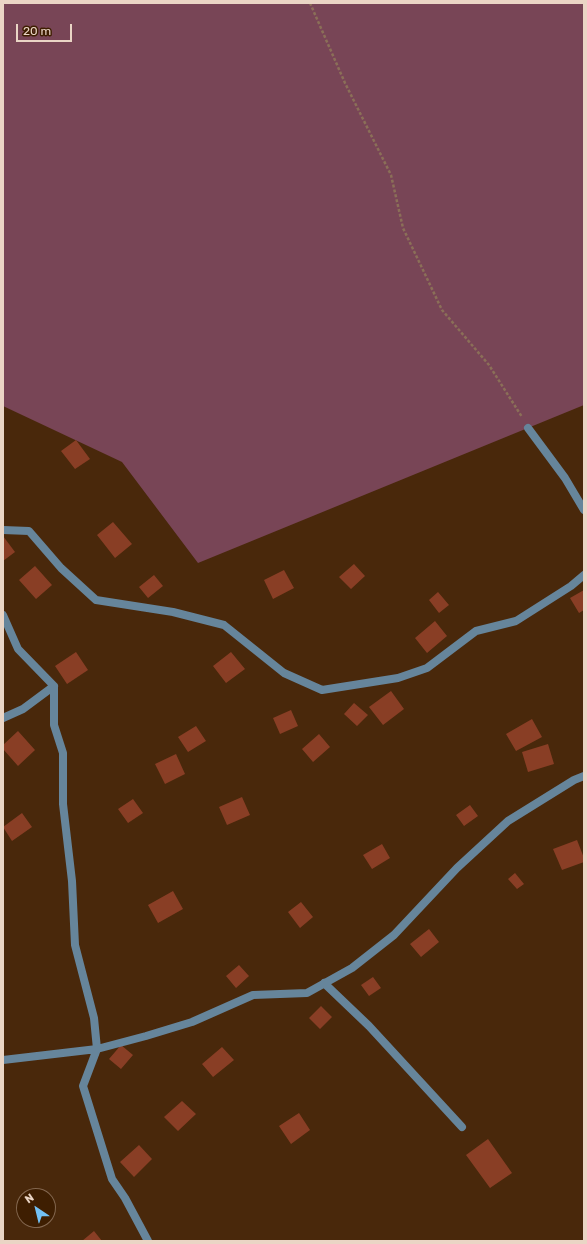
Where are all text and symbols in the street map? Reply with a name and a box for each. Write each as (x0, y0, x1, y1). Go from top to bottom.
scale bar (18, 16, 74, 42)
text: 20 m (23, 24, 51, 38)
north arrow (16, 1188, 56, 1228)
text: N (22, 1191, 36, 1206)

